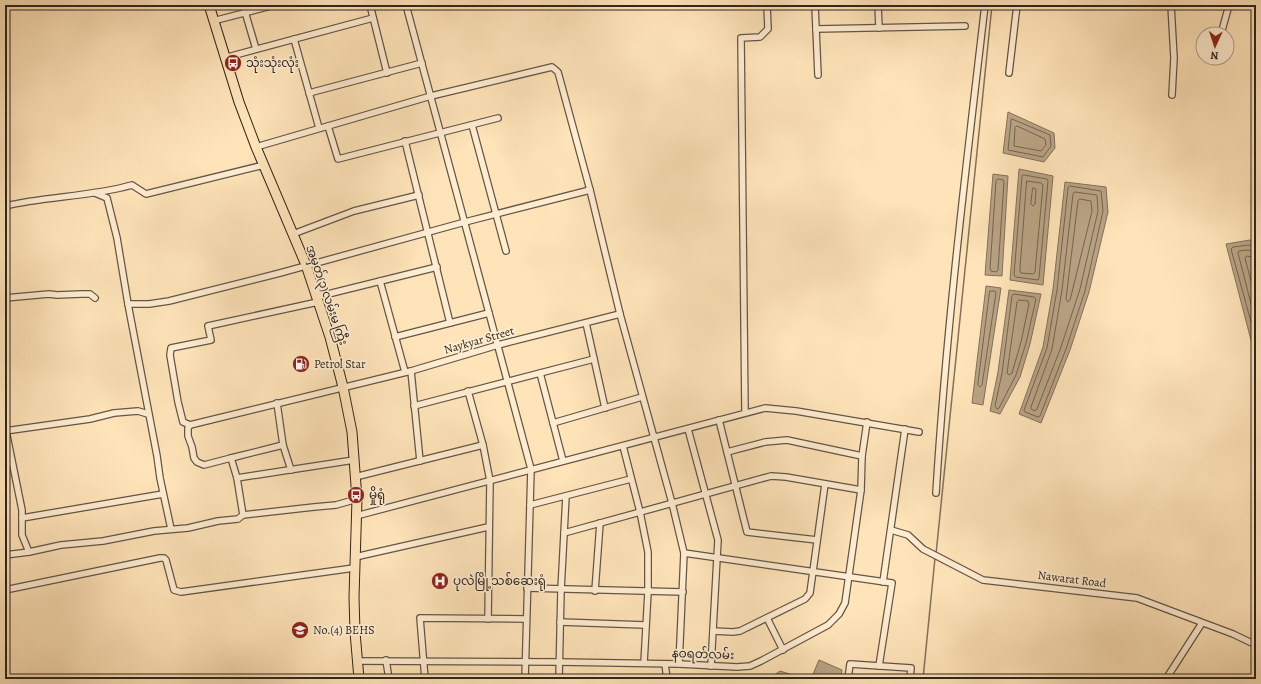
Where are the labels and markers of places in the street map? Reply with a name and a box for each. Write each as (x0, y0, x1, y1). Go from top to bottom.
bus stop icon: သုံးသုံးလုံး (223, 53, 243, 73)
place label: သုံးသုံးလုံး (246, 55, 299, 73)
fuel station icon: Petrol Star (291, 354, 311, 374)
place label: Petrol Star (314, 356, 366, 372)
bus stop icon: မှိုရုံ (346, 485, 366, 505)
place label: မှိုရုံ (369, 486, 385, 505)
hospital icon: ပုလဲမြို့သစ်ဆေးရုံ (430, 571, 450, 591)
place label: ပုလဲမြို့သစ်ဆေးရုံ (453, 572, 546, 591)
school or university icon: No.(4) BEHS (290, 620, 310, 640)
place label: No.(4) BEHS (313, 622, 375, 638)

